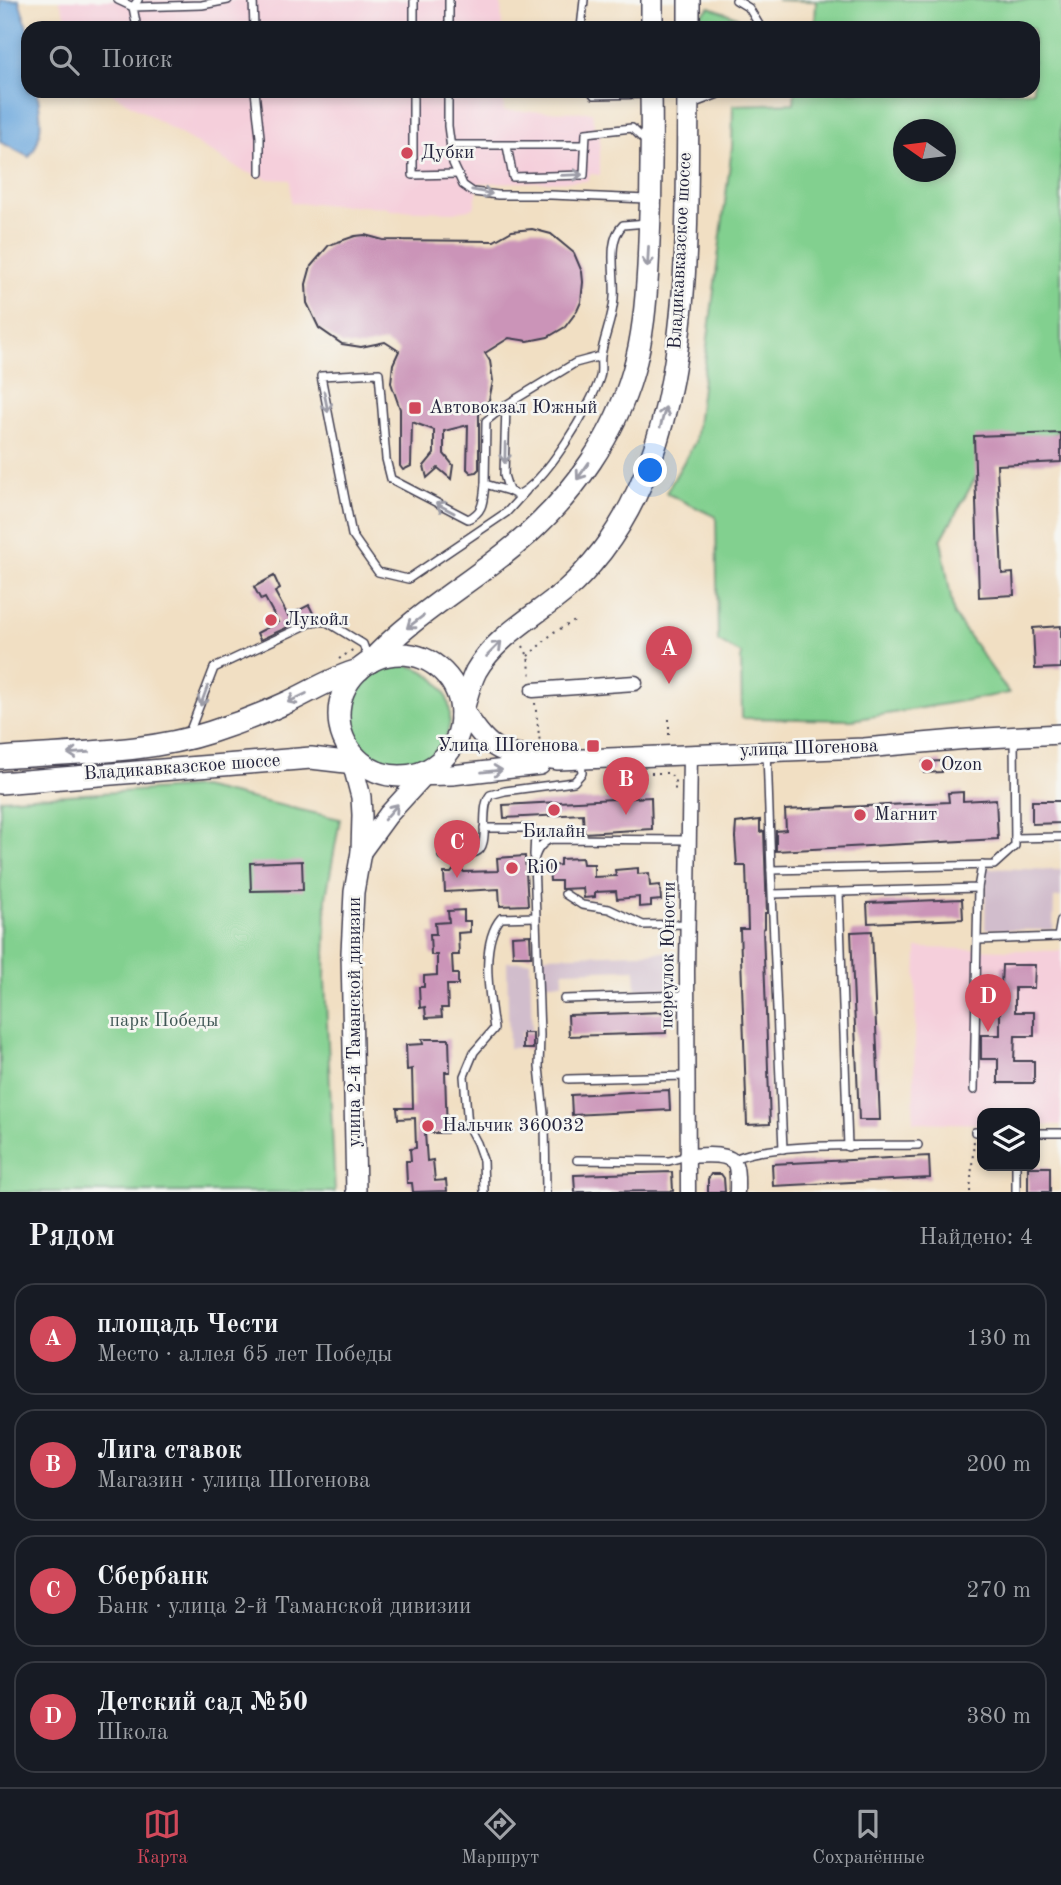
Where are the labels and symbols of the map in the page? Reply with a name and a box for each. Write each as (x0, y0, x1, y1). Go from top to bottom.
north arrow (893, 119, 956, 182)
place label: Дубки (421, 144, 474, 163)
marker: Дубки (399, 145, 415, 161)
street label: Владикавказское шоссе (666, 152, 696, 350)
one-way arrow (560, 169, 583, 182)
one-way arrow (470, 186, 493, 200)
one-way arrow (642, 245, 655, 268)
one-way arrow (320, 390, 333, 413)
place label: Автовокзал Южный (429, 399, 598, 418)
marker: Автовокзал Южный (407, 400, 423, 416)
one-way arrow (657, 406, 670, 428)
one-way arrow (498, 442, 511, 465)
your location (633, 453, 667, 487)
one-way arrow (576, 461, 590, 480)
one-way arrow (436, 500, 456, 514)
place label: Лукойл (285, 611, 349, 630)
marker: Лукойл (263, 612, 279, 628)
one-way arrow (406, 615, 425, 629)
pin: A (646, 626, 692, 684)
one-way arrow (485, 641, 502, 658)
one-way arrow (197, 685, 209, 707)
one-way arrow (287, 692, 308, 705)
place label: Улица Шогенова (437, 737, 580, 756)
street label: улица Шогенова (739, 737, 879, 761)
marker: Улица Шогенова (585, 738, 601, 754)
one-way arrow (67, 747, 89, 760)
street label: Владикавказское шоссе (83, 752, 281, 784)
place label: Ozon (941, 756, 982, 775)
pin: B (603, 757, 649, 815)
marker: Ozon (919, 757, 935, 773)
one-way arrow (480, 764, 502, 777)
marker: Билайн (546, 802, 562, 818)
one-way arrow (383, 803, 399, 821)
place label: Магнит (874, 806, 937, 825)
marker: Магнит (852, 807, 868, 823)
pin: C (434, 820, 480, 878)
place label: Билайн (522, 823, 586, 842)
place label: RiO (526, 859, 558, 878)
marker: RiO (504, 860, 520, 876)
street label: переулок Юности (658, 881, 680, 1029)
street label: улица 2-й Таманской дивизии (346, 897, 365, 1147)
pin: D (965, 974, 1011, 1032)
park label: парк Победы (110, 1012, 218, 1031)
place label: Нальчик 360032 (442, 1117, 585, 1136)
marker: Нальчик 360032 (420, 1118, 436, 1134)

